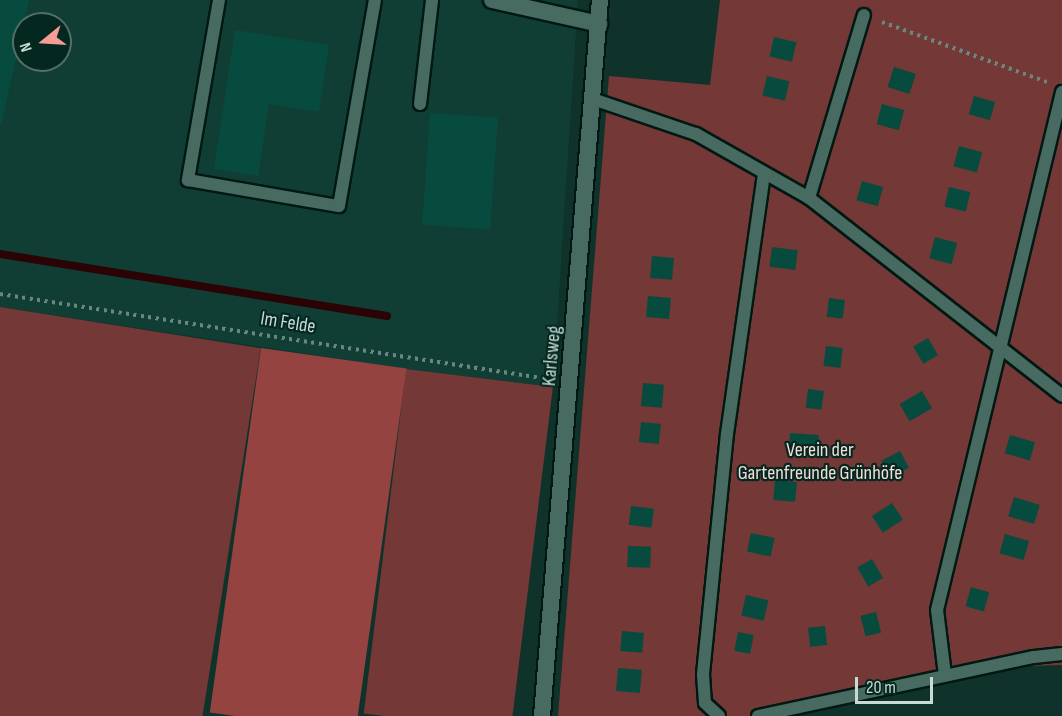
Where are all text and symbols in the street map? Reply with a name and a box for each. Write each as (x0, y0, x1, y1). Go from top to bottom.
north arrow (12, 12, 72, 72)
text: N (16, 40, 37, 54)
street label: Im Felde (259, 307, 317, 339)
street label: Karlsweg (537, 325, 567, 387)
park label: Verein der Gartenfreunde Grünhöfe (738, 439, 902, 486)
scale bar (858, 665, 936, 703)
text: 20 m (866, 677, 896, 698)

